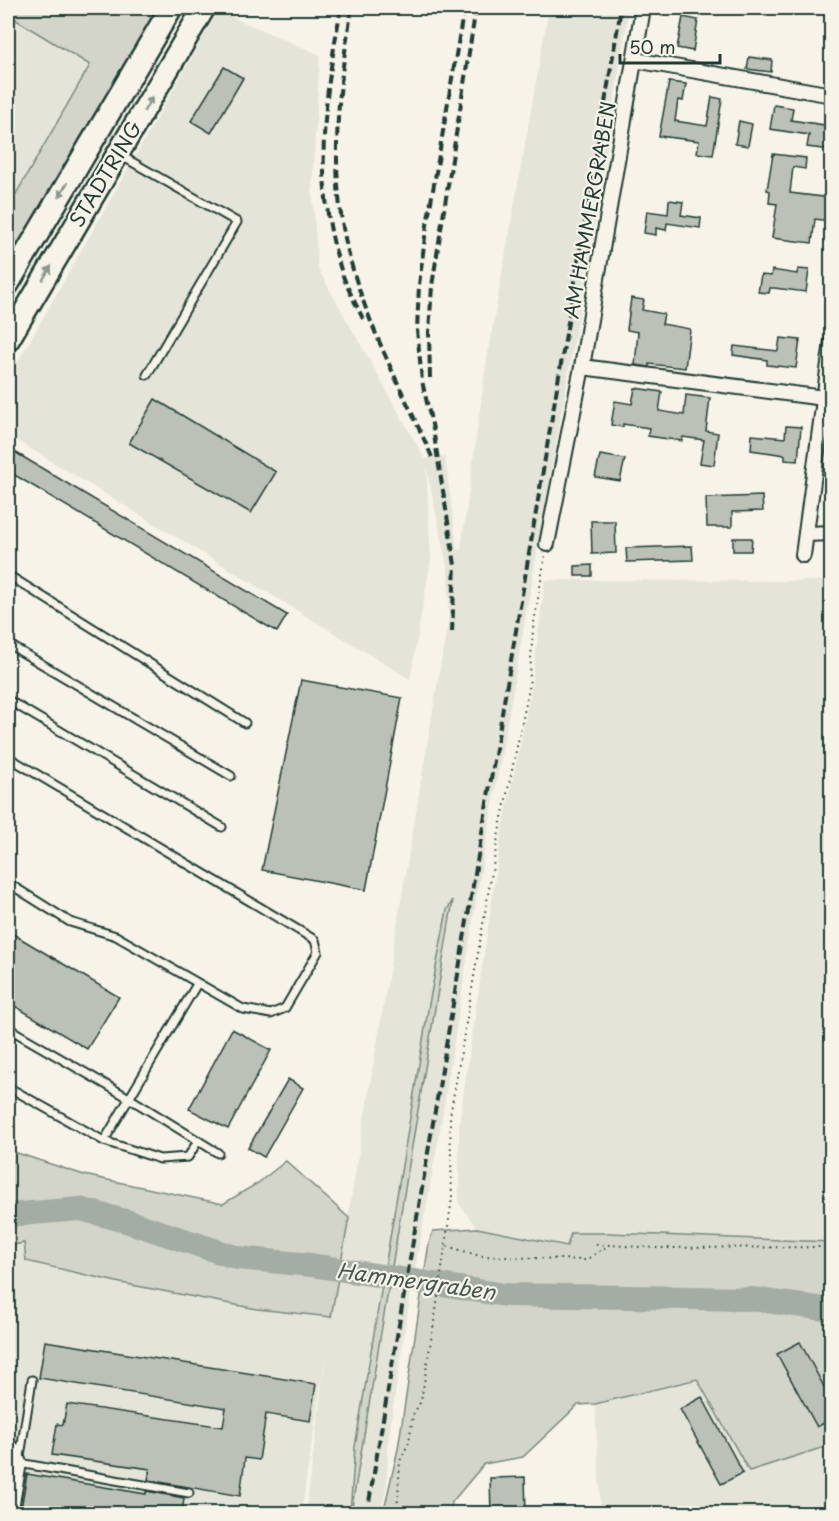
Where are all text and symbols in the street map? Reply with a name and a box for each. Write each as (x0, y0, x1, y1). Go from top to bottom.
scale bar (620, 27, 720, 65)
text: 50 m (629, 33, 676, 60)
one-way arrow (142, 96, 153, 112)
street label: AM HAMMERGRABEN (555, 99, 623, 321)
street label: STADTRING (61, 114, 149, 233)
one-way arrow (58, 182, 69, 198)
one-way arrow (42, 265, 53, 281)
water label: Hammergraben (335, 1253, 498, 1307)

